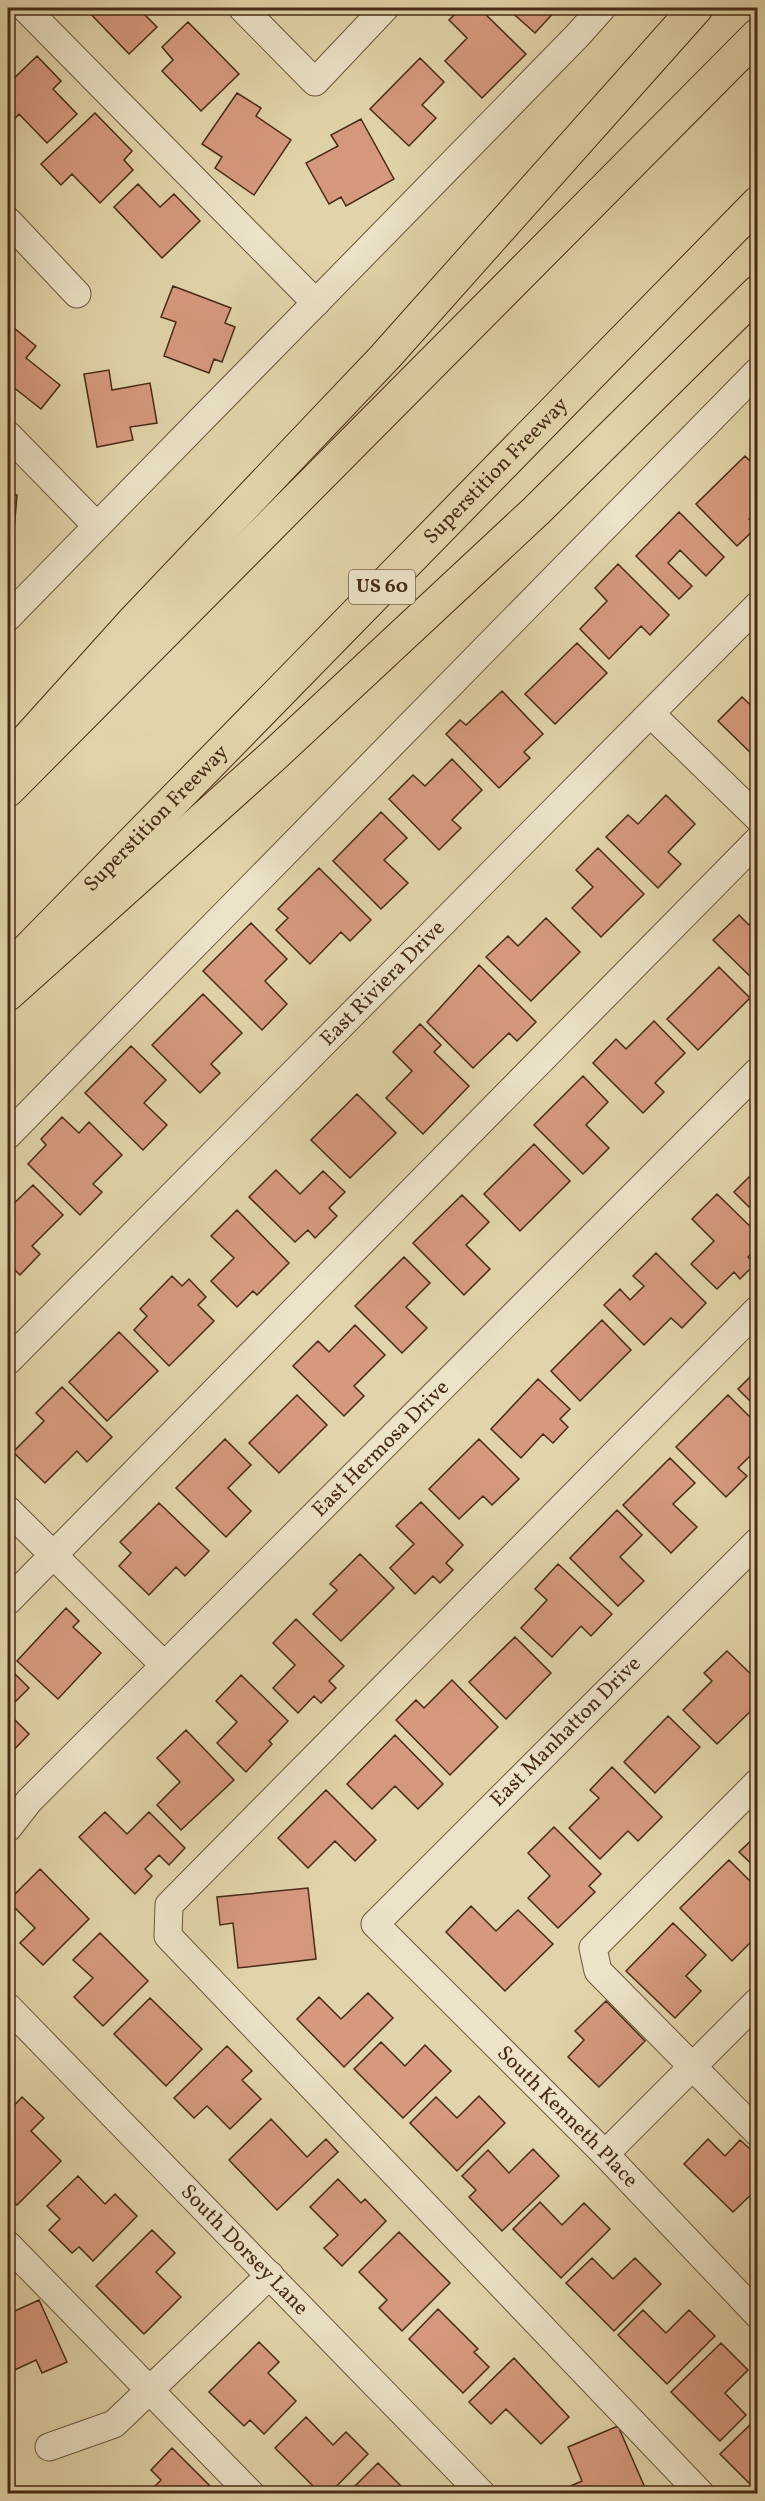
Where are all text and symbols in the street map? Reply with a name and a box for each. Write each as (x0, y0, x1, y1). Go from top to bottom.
street label: Superstition Freeway (417, 390, 575, 551)
road number: US 60 (349, 570, 415, 604)
street label: Superstition Freeway (77, 738, 235, 899)
street label: East Riviera Drive (314, 914, 452, 1053)
street label: East Hermosa Drive (306, 1374, 456, 1524)
street label: East Manhatton Drive (484, 1650, 648, 1814)
street label: South Kenneth Place (490, 2039, 644, 2194)
street label: South Dorsey Lane (174, 2178, 315, 2322)

